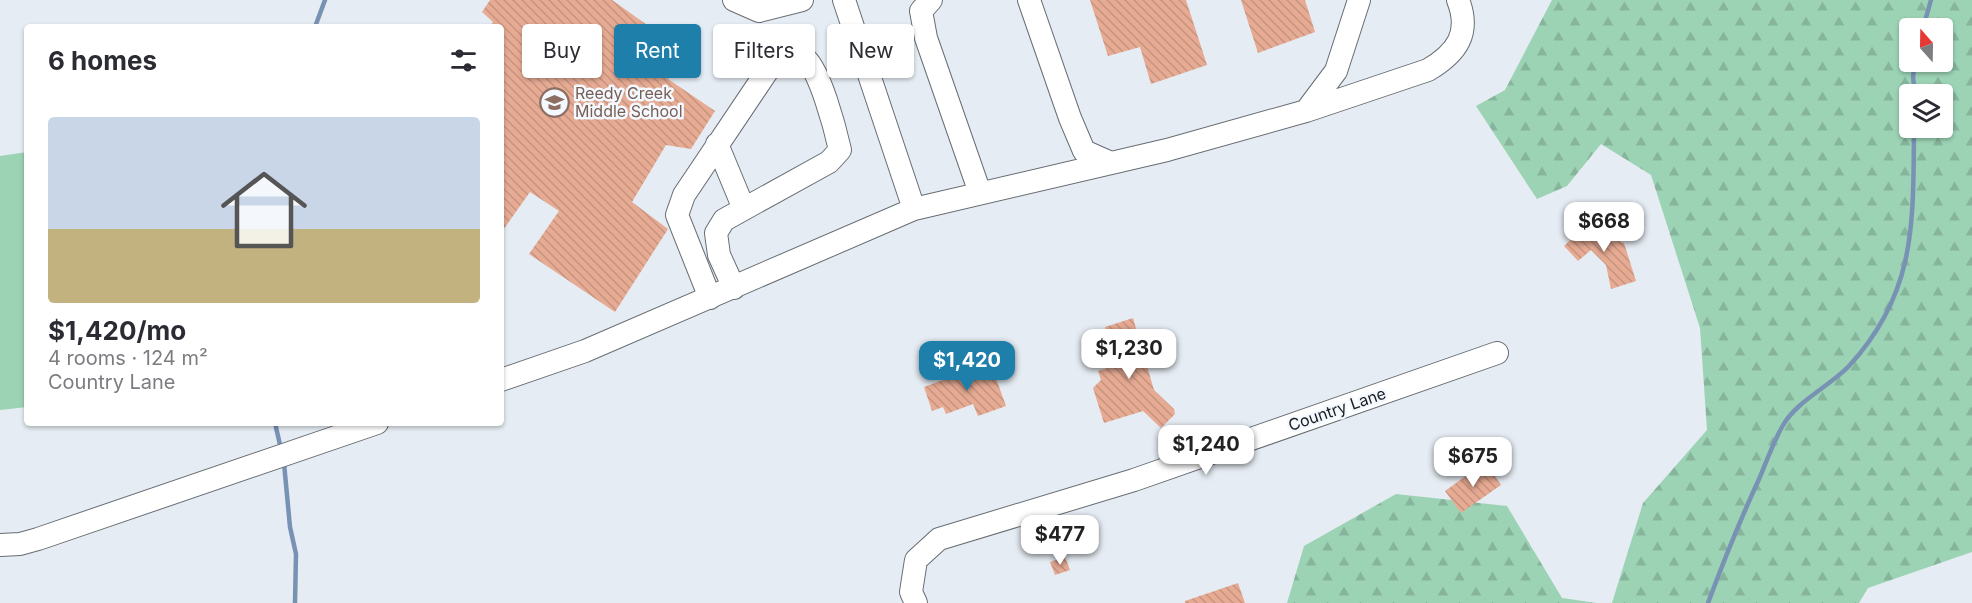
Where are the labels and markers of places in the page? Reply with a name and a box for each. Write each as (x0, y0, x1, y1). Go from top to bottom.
place label: Reedy Creek Middle School (575, 83, 683, 121)
school or university icon: Reedy Creek Middle School (538, 86, 570, 118)
pin: $668 (1568, 202, 1640, 253)
pin: $1,230 (1080, 329, 1178, 380)
pin: $1,420 (918, 341, 1016, 392)
pin: $1,240 (1157, 425, 1255, 476)
pin: $675 (1437, 437, 1509, 488)
pin: $477 (1024, 515, 1096, 566)

